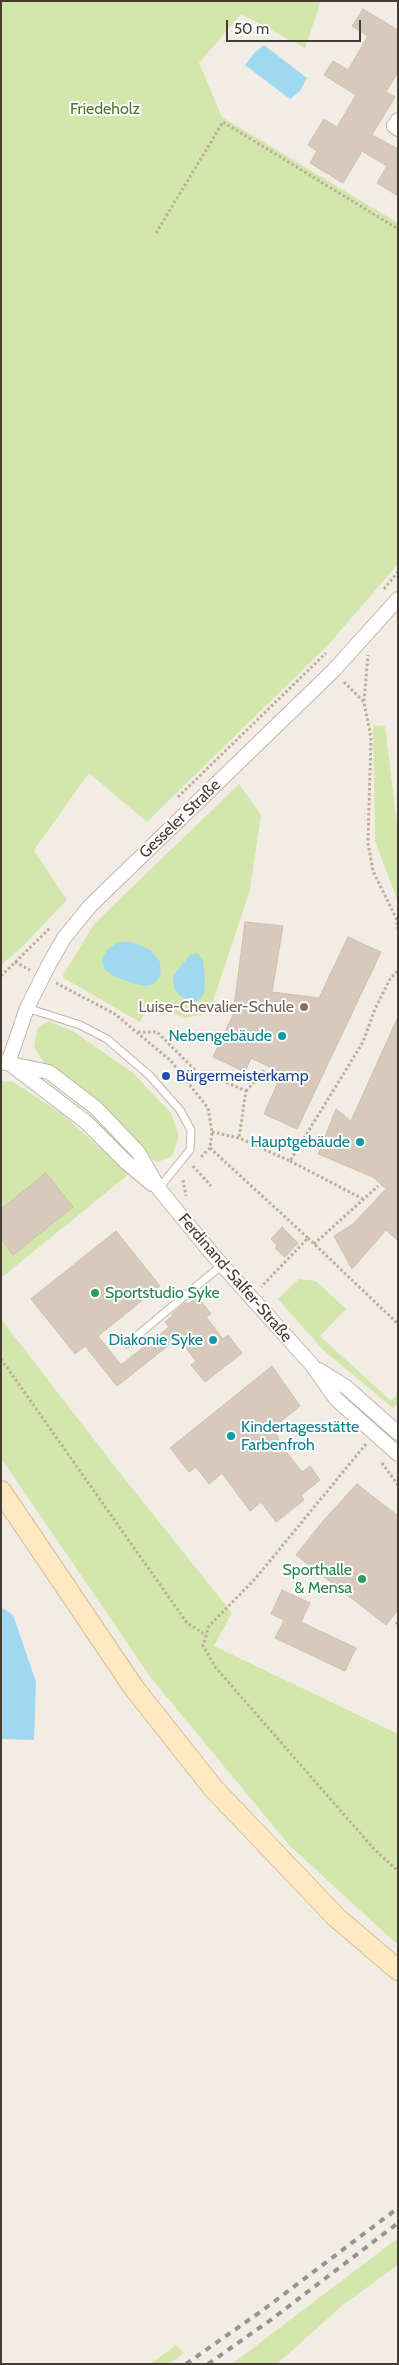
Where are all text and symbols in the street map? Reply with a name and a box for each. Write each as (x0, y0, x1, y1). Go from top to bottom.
scale bar (229, 10, 364, 42)
text: 50 m (234, 20, 269, 38)
park label: Friedeholz (70, 99, 140, 119)
street label: Gesseler Straße (135, 776, 225, 862)
place label: Luise-Chevalier-Schule (138, 997, 294, 1017)
marker: Luise-Chevalier-Schule (298, 1001, 310, 1013)
place label: Nebengebäude (169, 1026, 272, 1046)
marker: Nebengebäude (276, 1030, 288, 1042)
place label: Bürgermeisterkamp (176, 1066, 309, 1086)
marker: Bürgermeisterkamp (160, 1070, 172, 1082)
place label: Hauptgebäude (250, 1132, 350, 1152)
marker: Hauptgebäude (354, 1136, 366, 1148)
street label: Ferdinand-Salfer-Straße (174, 1210, 296, 1346)
place label: Sportstudio Syke (105, 1283, 220, 1303)
marker: Sportstudio Syke (89, 1287, 101, 1299)
place label: Diakonie Syke (108, 1330, 203, 1350)
marker: Diakonie Syke (207, 1334, 219, 1346)
place label: Kindertagesstätte Farbenfroh (241, 1417, 359, 1455)
marker: Kindertagesstätte Farbenfroh (225, 1430, 237, 1442)
place label: Sporthalle & Mensa (283, 1560, 352, 1598)
marker: Sporthalle & Mensa (356, 1573, 368, 1585)

